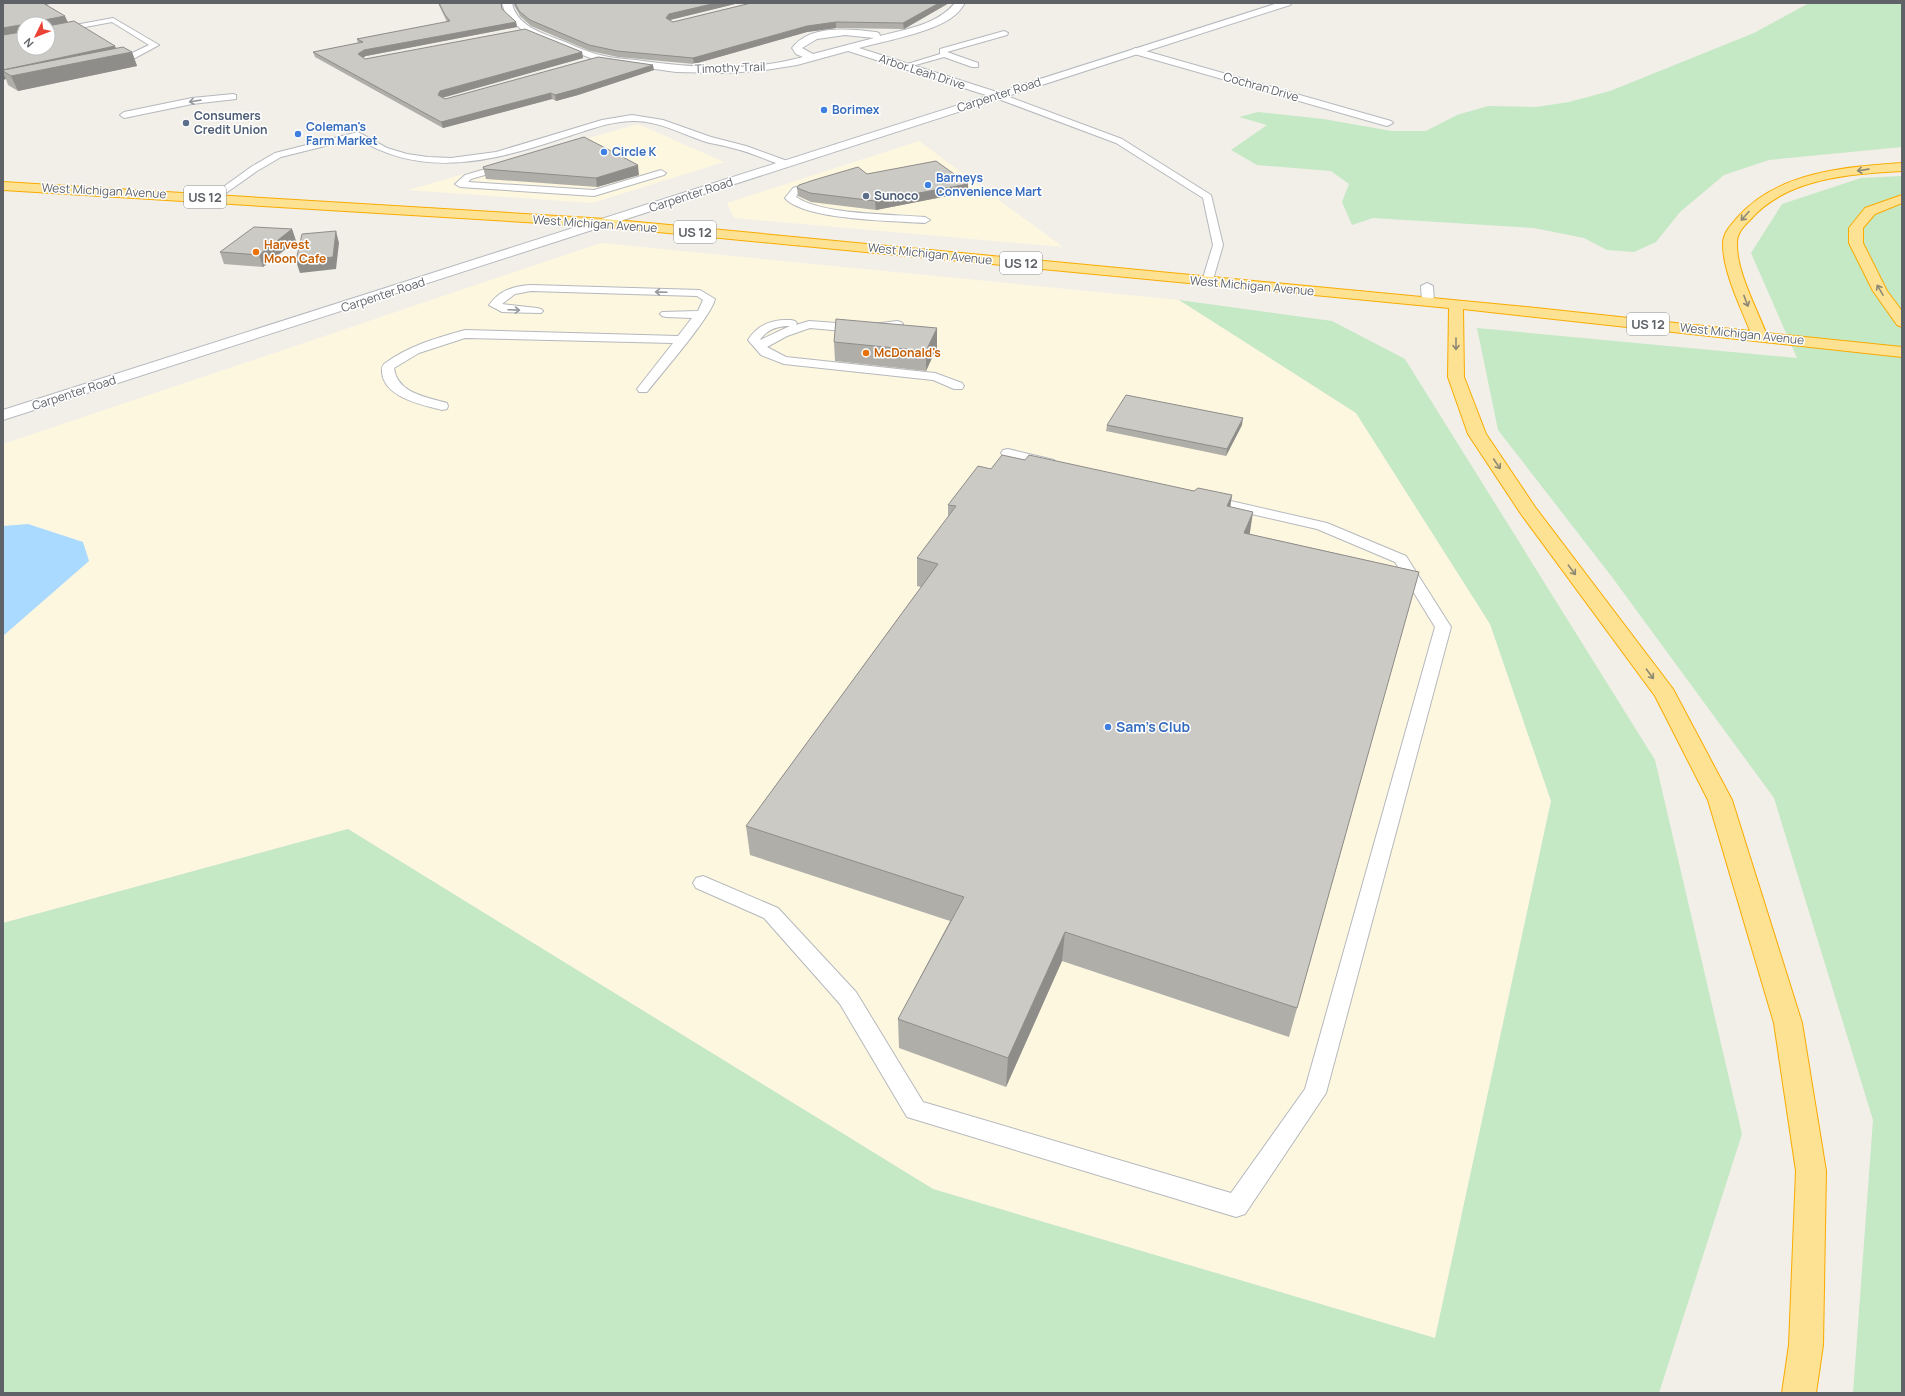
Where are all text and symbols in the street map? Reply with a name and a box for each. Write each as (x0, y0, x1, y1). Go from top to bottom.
north arrow (16, 16, 56, 56)
text: N (20, 35, 37, 51)
street label: Arbor Leah Drive (877, 50, 968, 94)
street label: Timothy Trail (694, 58, 766, 77)
street label: Cochran Drive (1221, 68, 1301, 105)
street label: Carpenter Road (955, 73, 1043, 116)
one-way arrow (188, 98, 201, 105)
place label: Borimex (832, 101, 880, 118)
marker: Borimex (819, 105, 829, 115)
place label: Consumers Credit Union (194, 107, 268, 138)
marker: Consumers Credit Union (181, 118, 191, 128)
place label: Coleman's Farm Market (306, 118, 378, 149)
marker: Coleman's Farm Market (293, 129, 303, 139)
place label: Circle K (612, 143, 657, 160)
marker: Circle K (599, 147, 609, 157)
one-way arrow (1857, 167, 1870, 174)
place label: Barneys Convenience Mart (936, 169, 1042, 200)
street label: Carpenter Road (647, 173, 735, 216)
street label: West Michigan Avenue (41, 179, 167, 202)
marker: Barneys Convenience Mart (923, 180, 933, 190)
road number: US 12 (184, 186, 226, 208)
place label: Sunoco (874, 187, 918, 204)
marker: Sunoco (861, 191, 871, 201)
street label: West Michigan Avenue (532, 211, 658, 236)
one-way arrow (1740, 211, 1749, 221)
road number: US 12 (674, 221, 716, 243)
place label: Harvest Moon Cafe (264, 236, 326, 267)
street label: West Michigan Avenue (867, 239, 993, 268)
marker: Harvest Moon Cafe (251, 247, 261, 257)
road number: US 12 (1000, 252, 1042, 274)
street label: West Michigan Avenue (1189, 272, 1315, 299)
street label: Carpenter Road (339, 273, 427, 316)
one-way arrow (1876, 284, 1884, 296)
one-way arrow (655, 288, 668, 295)
one-way arrow (1743, 294, 1751, 306)
one-way arrow (507, 306, 520, 314)
road number: US 12 (1627, 313, 1669, 335)
street label: West Michigan Avenue (1679, 319, 1805, 348)
one-way arrow (1452, 337, 1460, 350)
place label: McDonald's (874, 344, 941, 361)
marker: McDonald's (861, 348, 871, 358)
street label: Carpenter Road (30, 371, 118, 414)
one-way arrow (1493, 458, 1501, 469)
one-way arrow (1568, 564, 1577, 575)
one-way arrow (1646, 668, 1654, 679)
place label: Sam's Club (1116, 717, 1191, 736)
marker: Sam's Club (1103, 722, 1113, 732)

